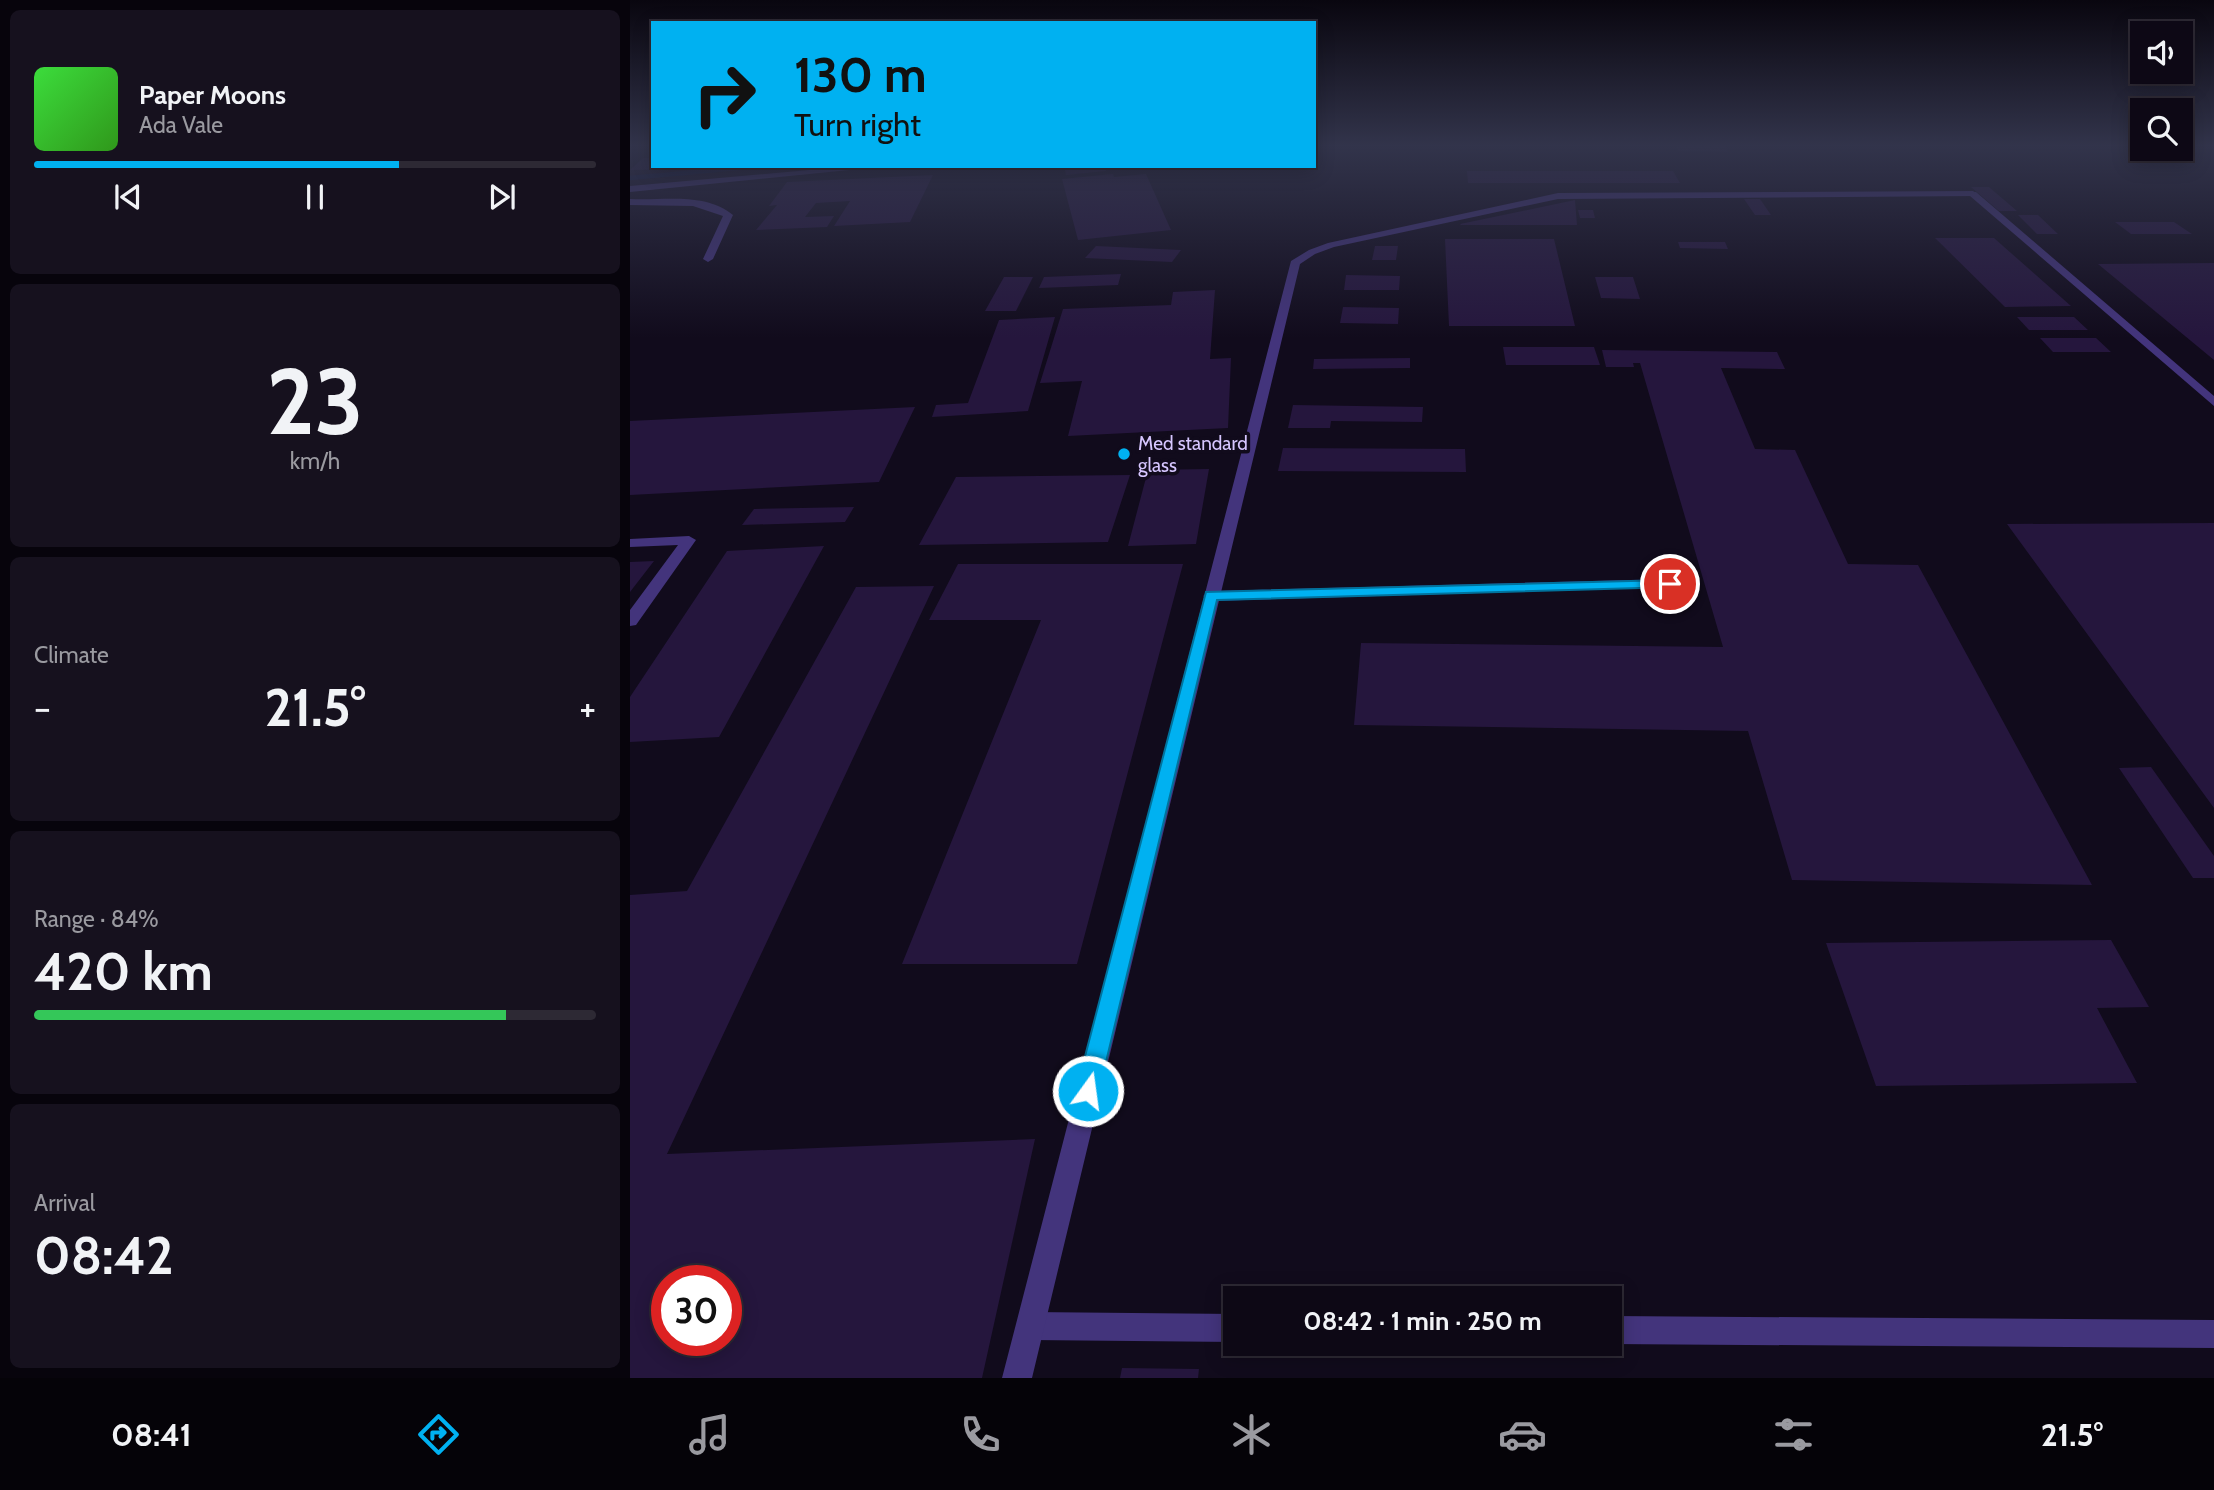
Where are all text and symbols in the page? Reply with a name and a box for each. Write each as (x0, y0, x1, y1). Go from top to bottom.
map controls (2130, 21, 2193, 161)
button: sound (2130, 21, 2193, 84)
text: 130 m (794, 45, 927, 104)
icon: right (679, 49, 770, 140)
text: Paper Moons (139, 79, 286, 111)
button: search (2130, 98, 2193, 161)
text: Turn right (794, 105, 921, 144)
text: Ada Vale (139, 111, 223, 139)
icon: previous (109, 178, 147, 216)
icon: pause (296, 178, 334, 216)
icon: next (483, 178, 521, 216)
text: 23 (266, 346, 364, 457)
place label: Med standard glass (1138, 432, 1248, 477)
marker: Med standard glass (1116, 446, 1132, 462)
text: km/h (290, 447, 340, 475)
pin (1640, 554, 1700, 614)
icon: arrive (1651, 565, 1689, 603)
text: Climate (34, 641, 109, 669)
text: 21.5° (264, 676, 366, 739)
text: − (34, 684, 51, 731)
text: + (579, 684, 596, 731)
text: Range · 84% (34, 905, 159, 933)
text: 420 km (34, 940, 213, 1003)
position arrow (1051, 1054, 1125, 1128)
text: Arrival (34, 1189, 95, 1217)
text: 08:42 (34, 1224, 173, 1287)
speed limit sign: 30 (651, 1265, 742, 1356)
text: 08:42 · 1 min · 250 m (1303, 1305, 1542, 1337)
icon: directions (414, 1410, 463, 1459)
icon: music (685, 1410, 734, 1459)
icon: phone (956, 1410, 1005, 1459)
icon: climate (1227, 1410, 1276, 1459)
icon: car (1498, 1410, 1547, 1459)
icon: filters (1769, 1410, 1818, 1459)
text: 08:41 (111, 1415, 192, 1454)
text: 21.5° (2041, 1415, 2103, 1454)

